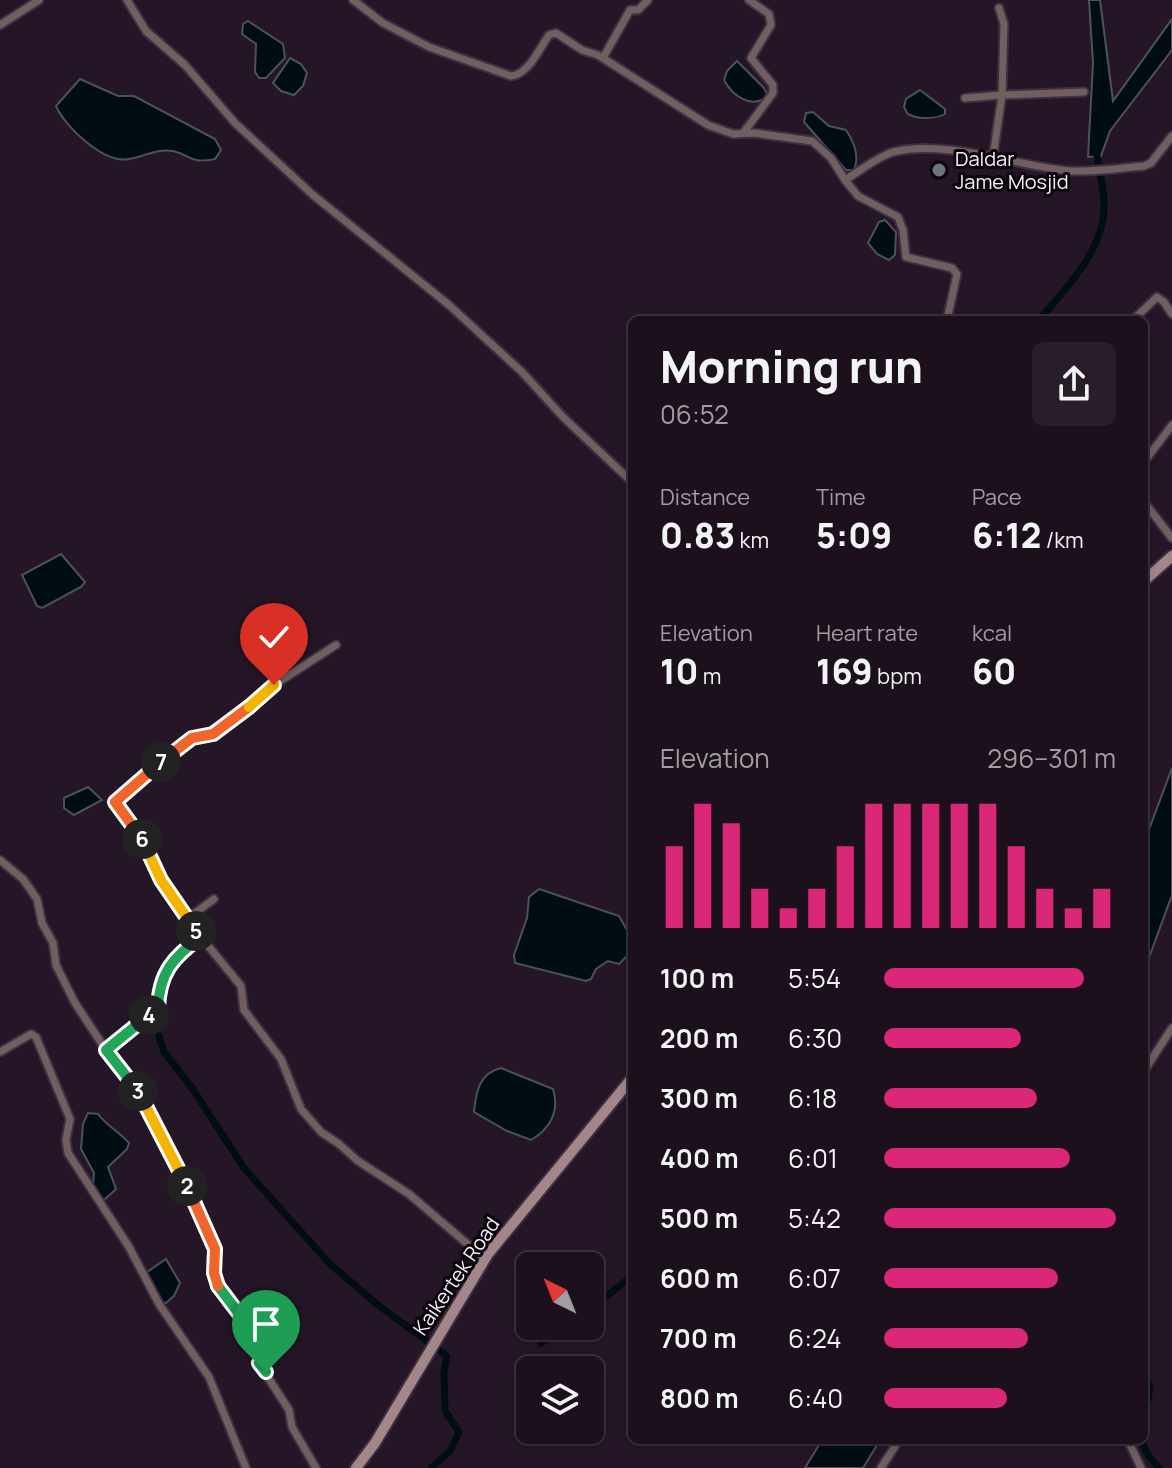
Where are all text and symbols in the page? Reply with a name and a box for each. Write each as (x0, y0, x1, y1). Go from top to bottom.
place label: Daldar Jame Mosjid (955, 145, 1069, 195)
marker: Daldar Jame Mosjid (930, 161, 948, 179)
text: Morning run (660, 336, 923, 396)
button: share (1032, 342, 1116, 426)
text: 06:52 (660, 396, 729, 432)
text: Distance (660, 482, 750, 512)
text: Time (816, 482, 866, 512)
text: Pace (972, 482, 1022, 512)
text: 0.83 (660, 512, 735, 558)
text: 5:09 (816, 512, 892, 558)
text: 6:12 (972, 512, 1041, 558)
text: km (735, 525, 769, 555)
text: /km (1041, 525, 1084, 555)
pin (240, 603, 308, 685)
icon: check (252, 615, 296, 659)
text: Elevation (660, 618, 753, 648)
text: Heart rate (816, 618, 918, 648)
text: kcal (972, 618, 1012, 648)
text: 10 (660, 648, 698, 694)
text: 169 (816, 648, 873, 694)
text: 60 (972, 648, 1016, 694)
text: m (698, 661, 721, 691)
text: bpm (873, 661, 922, 691)
text: Elevation (660, 740, 770, 776)
text: 296–301 m (987, 740, 1116, 776)
pin: 7 (141, 742, 181, 782)
text: 7 (155, 747, 167, 777)
pin: 6 (122, 819, 162, 859)
text: 6 (135, 824, 149, 854)
pin: 5 (176, 911, 216, 951)
text: 5 (190, 916, 202, 946)
text: 100 m (660, 960, 734, 996)
text: 5:54 (788, 960, 841, 996)
pin: 4 (129, 995, 169, 1035)
text: 4 (142, 1000, 156, 1030)
text: 200 m (660, 1020, 738, 1056)
text: 6:30 (788, 1020, 842, 1056)
pin: 3 (118, 1071, 158, 1111)
text: 3 (132, 1076, 144, 1106)
text: 300 m (660, 1080, 738, 1116)
text: 6:18 (788, 1080, 837, 1116)
text: 400 m (660, 1140, 739, 1176)
text: 6:01 (788, 1140, 838, 1176)
pin: 2 (167, 1166, 207, 1206)
text: 2 (180, 1171, 194, 1201)
text: 500 m (660, 1200, 738, 1236)
text: 5:42 (788, 1200, 841, 1236)
street label: Kaikertek Road (407, 1212, 505, 1340)
north arrow (516, 1252, 604, 1340)
map controls (516, 1252, 604, 1444)
text: 600 m (660, 1260, 739, 1296)
text: 6:07 (788, 1260, 841, 1296)
pin (232, 1290, 300, 1372)
icon: arrive (244, 1302, 288, 1346)
text: 700 m (660, 1320, 737, 1356)
text: 6:24 (788, 1320, 842, 1356)
button: layers (516, 1356, 604, 1444)
text: 800 m (660, 1380, 739, 1416)
text: 6:40 (788, 1380, 843, 1416)

